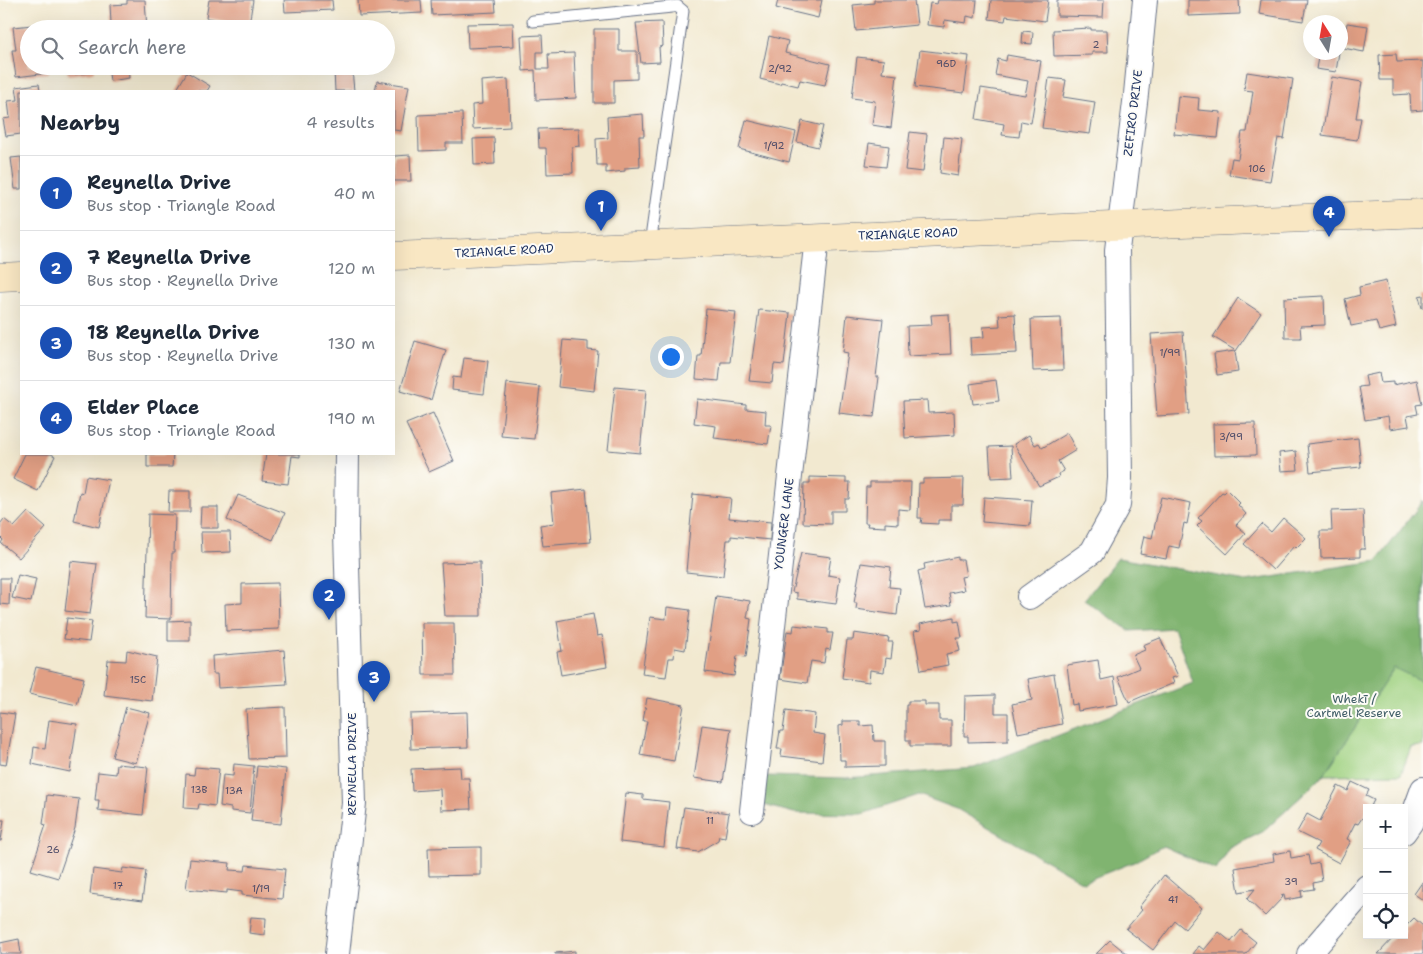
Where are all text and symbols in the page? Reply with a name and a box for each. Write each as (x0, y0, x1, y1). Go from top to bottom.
north arrow (1303, 15, 1348, 60)
search box (20, 20, 395, 75)
icon: search (38, 34, 66, 62)
text: Search here (78, 35, 187, 60)
house number: 2 (1093, 38, 1100, 51)
house number: 96D (936, 57, 956, 70)
house number: 2/92 (768, 62, 792, 75)
street label: ZEFIRO DRIVE (1120, 69, 1146, 157)
text: Nearby (40, 109, 120, 137)
text: 4 results (306, 112, 375, 133)
house number: 1/92 (764, 139, 784, 152)
house number: 106 (1248, 162, 1266, 175)
text: Reynella Drive (87, 170, 231, 195)
text: 1 (52, 183, 60, 204)
text: 40 m (333, 183, 375, 204)
pin: 1 (585, 190, 617, 231)
text: Bus stop · Triangle Road (87, 195, 275, 216)
pin: 4 (1313, 196, 1345, 237)
street label: TRIANGLE ROAD (858, 224, 958, 244)
street label: TRIANGLE ROAD (454, 240, 554, 262)
text: 7 Reynella Drive (87, 245, 251, 270)
text: 2 (50, 258, 62, 279)
text: 120 m (328, 258, 375, 279)
text: Bus stop · Reynella Drive (87, 270, 278, 291)
text: 18 Reynella Drive (87, 320, 260, 345)
text: 3 (50, 333, 62, 354)
text: 130 m (328, 333, 375, 354)
your location (658, 344, 684, 370)
text: Bus stop · Reynella Drive (87, 345, 278, 366)
house number: 1/99 (1159, 346, 1181, 359)
text: Elder Place (87, 395, 199, 420)
text: 4 (50, 408, 62, 429)
text: 190 m (328, 408, 375, 429)
text: Bus stop · Triangle Road (87, 420, 275, 441)
house number: 3/99 (1219, 430, 1243, 443)
street label: YOUNGER LANE (770, 477, 798, 571)
pin: 2 (313, 579, 345, 620)
pin: 3 (358, 661, 390, 702)
house number: 15C (130, 673, 146, 686)
park label: Whekī / Cartmel Reserve (1306, 691, 1402, 721)
street label: REYNELLA DRIVE (344, 713, 360, 815)
house number: 13B (191, 783, 207, 796)
house number: 13A (225, 784, 243, 797)
map controls (1363, 804, 1408, 939)
button: + (1363, 804, 1408, 849)
house number: 11 (706, 814, 714, 827)
house number: 26 (46, 843, 60, 856)
button: − (1363, 849, 1408, 894)
house number: 39 (1284, 875, 1298, 888)
house number: 17 (113, 879, 123, 892)
house number: 1/19 (252, 882, 270, 895)
house number: 41 (1168, 893, 1178, 906)
button: locate (1363, 894, 1408, 939)

